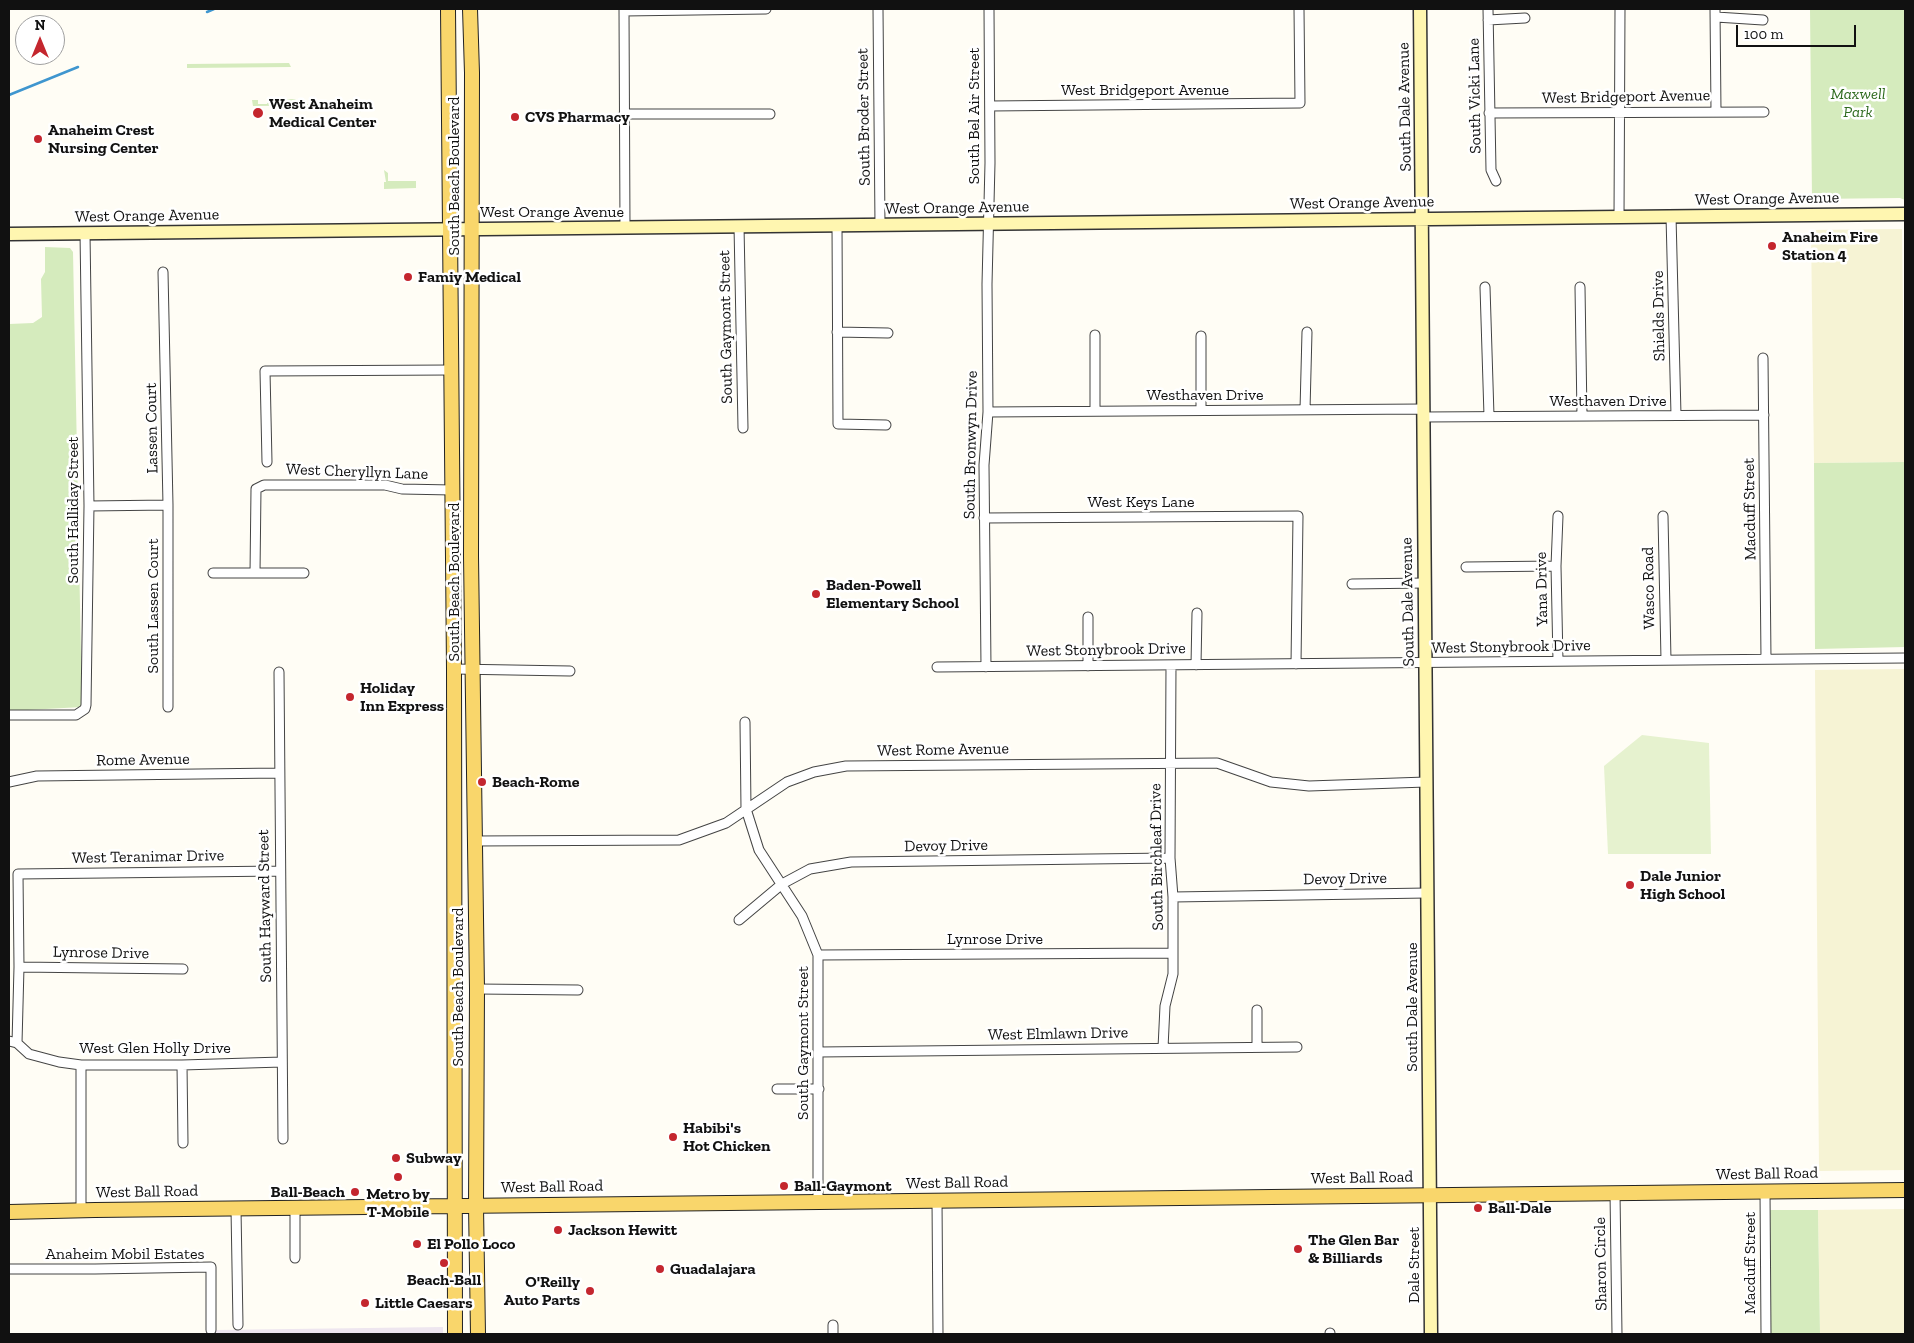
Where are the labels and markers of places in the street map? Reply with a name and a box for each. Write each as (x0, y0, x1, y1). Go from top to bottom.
place label: West Anaheim Medical Center (269, 94, 377, 132)
marker: West Anaheim Medical Center (251, 106, 265, 120)
place label: CVS Pharmacy (525, 107, 630, 127)
marker: CVS Pharmacy (509, 111, 521, 123)
place label: Anaheim Crest Nursing Center (48, 120, 159, 158)
marker: Anaheim Crest Nursing Center (32, 133, 44, 145)
place label: Anaheim Fire Station 4 (1782, 227, 1878, 265)
marker: Anaheim Fire Station 4 (1766, 240, 1778, 252)
place label: Famiy Medical (418, 267, 521, 287)
marker: Famiy Medical (402, 271, 414, 283)
place label: Baden-Powell Elementary School (826, 575, 959, 613)
marker: Baden-Powell Elementary School (810, 588, 822, 600)
place label: Holiday Inn Express (360, 678, 444, 716)
marker: Holiday Inn Express (344, 691, 356, 703)
place label: Beach-Rome (492, 772, 579, 792)
marker: Beach-Rome (476, 776, 488, 788)
place label: Dale Junior High School (1640, 866, 1725, 904)
marker: Dale Junior High School (1624, 879, 1636, 891)
place label: Habibi's Hot Chicken (683, 1118, 771, 1156)
marker: Habibi's Hot Chicken (667, 1131, 679, 1143)
place label: Subway (406, 1148, 461, 1168)
marker: Subway (390, 1152, 402, 1164)
marker: Metro by T-Mobile (392, 1171, 404, 1183)
place label: Ball-Gaymont (794, 1176, 892, 1196)
marker: Ball-Gaymont (778, 1180, 790, 1192)
place label: Ball-Beach (271, 1182, 345, 1202)
place label: Metro by T-Mobile (366, 1184, 430, 1222)
marker: Ball-Beach (349, 1186, 361, 1198)
place label: Ball-Dale (1488, 1198, 1551, 1218)
marker: Ball-Dale (1472, 1202, 1484, 1214)
place label: Jackson Hewitt (568, 1220, 677, 1240)
marker: Jackson Hewitt (552, 1224, 564, 1236)
place label: The Glen Bar & Billiards (1308, 1230, 1399, 1268)
place label: El Pollo Loco (427, 1234, 515, 1254)
marker: El Pollo Loco (411, 1238, 423, 1250)
marker: The Glen Bar & Billiards (1292, 1243, 1304, 1255)
marker: Beach-Ball (438, 1257, 450, 1269)
place label: Guadalajara (670, 1259, 756, 1279)
marker: Guadalajara (654, 1263, 666, 1275)
place label: Beach-Ball (407, 1270, 481, 1290)
place label: O'Reilly Auto Parts (504, 1272, 580, 1310)
marker: O'Reilly Auto Parts (584, 1285, 596, 1297)
place label: Little Caesars (375, 1293, 473, 1313)
marker: Little Caesars (359, 1297, 371, 1309)

